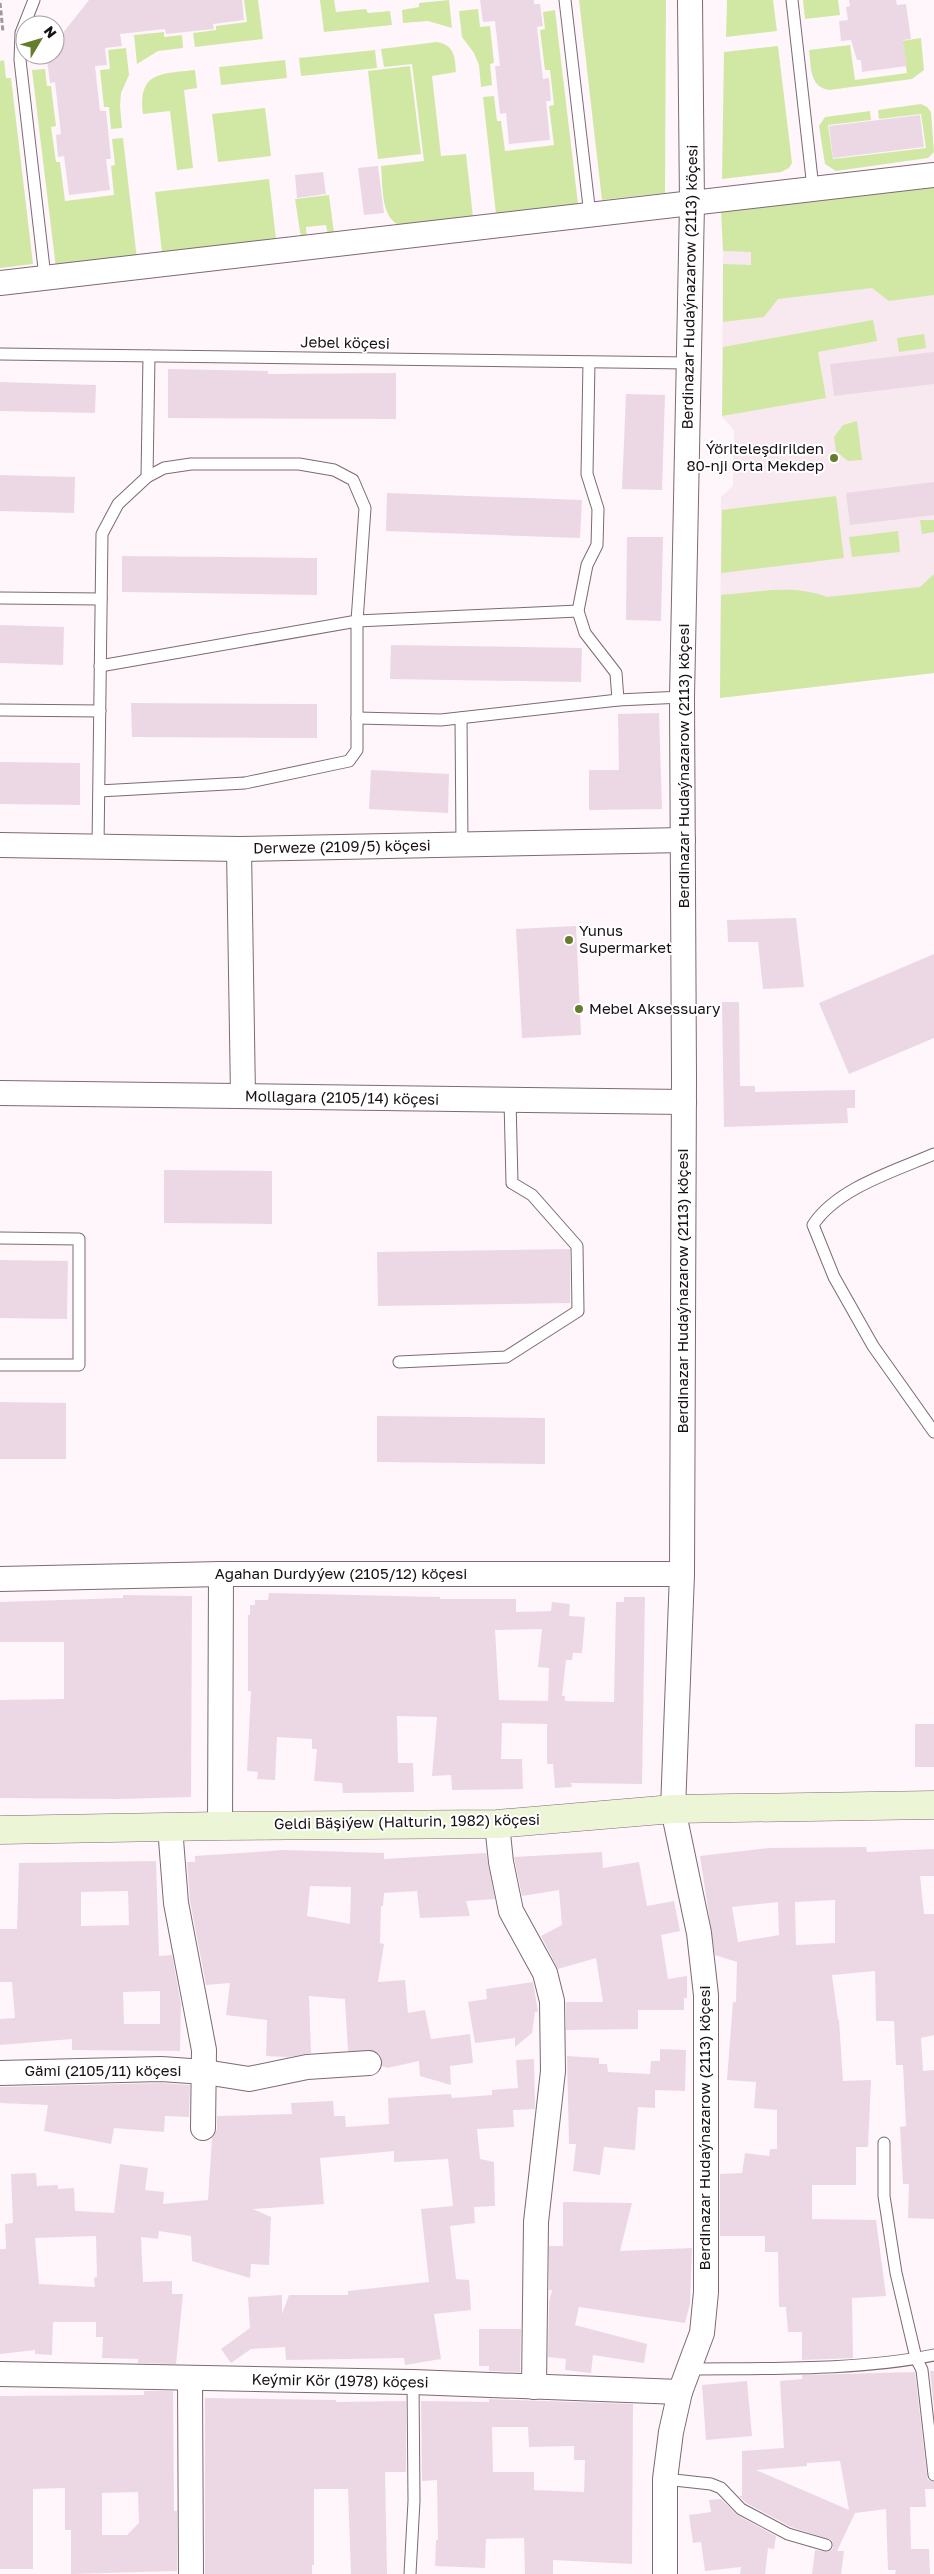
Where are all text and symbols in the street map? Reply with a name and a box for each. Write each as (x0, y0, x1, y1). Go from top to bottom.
north arrow (15, 15, 65, 65)
text: N (41, 22, 61, 41)
street label: Berdinazar Hudaýnazarow (2113) köçesi (678, 144, 700, 430)
street label: Jebel köçesi (300, 332, 390, 352)
place label: Ýöriteleşdirilden 80-nji Orta Mekdep (686, 439, 824, 474)
marker: Ýöriteleşdirilden 80-nji Orta Mekdep (828, 452, 840, 464)
street label: Berdinazar Hudaýnazarow (2113) köçesi (674, 624, 692, 908)
street label: Derweze (2109/5) köçesi (253, 835, 431, 857)
place label: Yunus Supermarket (579, 921, 672, 956)
marker: Yunus Supermarket (563, 934, 575, 946)
place label: Mebel Aksessuary (589, 999, 721, 1017)
marker: Mebel Aksessuary (573, 1003, 585, 1015)
street label: Mollagara (2105/14) köçesi (245, 1086, 439, 1108)
street label: Berdinazar Hudaýnazarow (2113) köçesi (673, 1149, 691, 1433)
street label: Agahan Durdyýew (2105/12) köçesi (215, 1564, 467, 1582)
street label: Geldi Bäşiýew (Halturin, 1982) köçesi (274, 1810, 540, 1832)
street label: Berdinazar Hudaýnazarow (2113) köçesi (695, 1986, 713, 2270)
street label: Gämi (2105/11) köçesi (25, 2061, 182, 2079)
street label: Keýmir Kör (1978) köçesi (251, 2369, 429, 2391)

